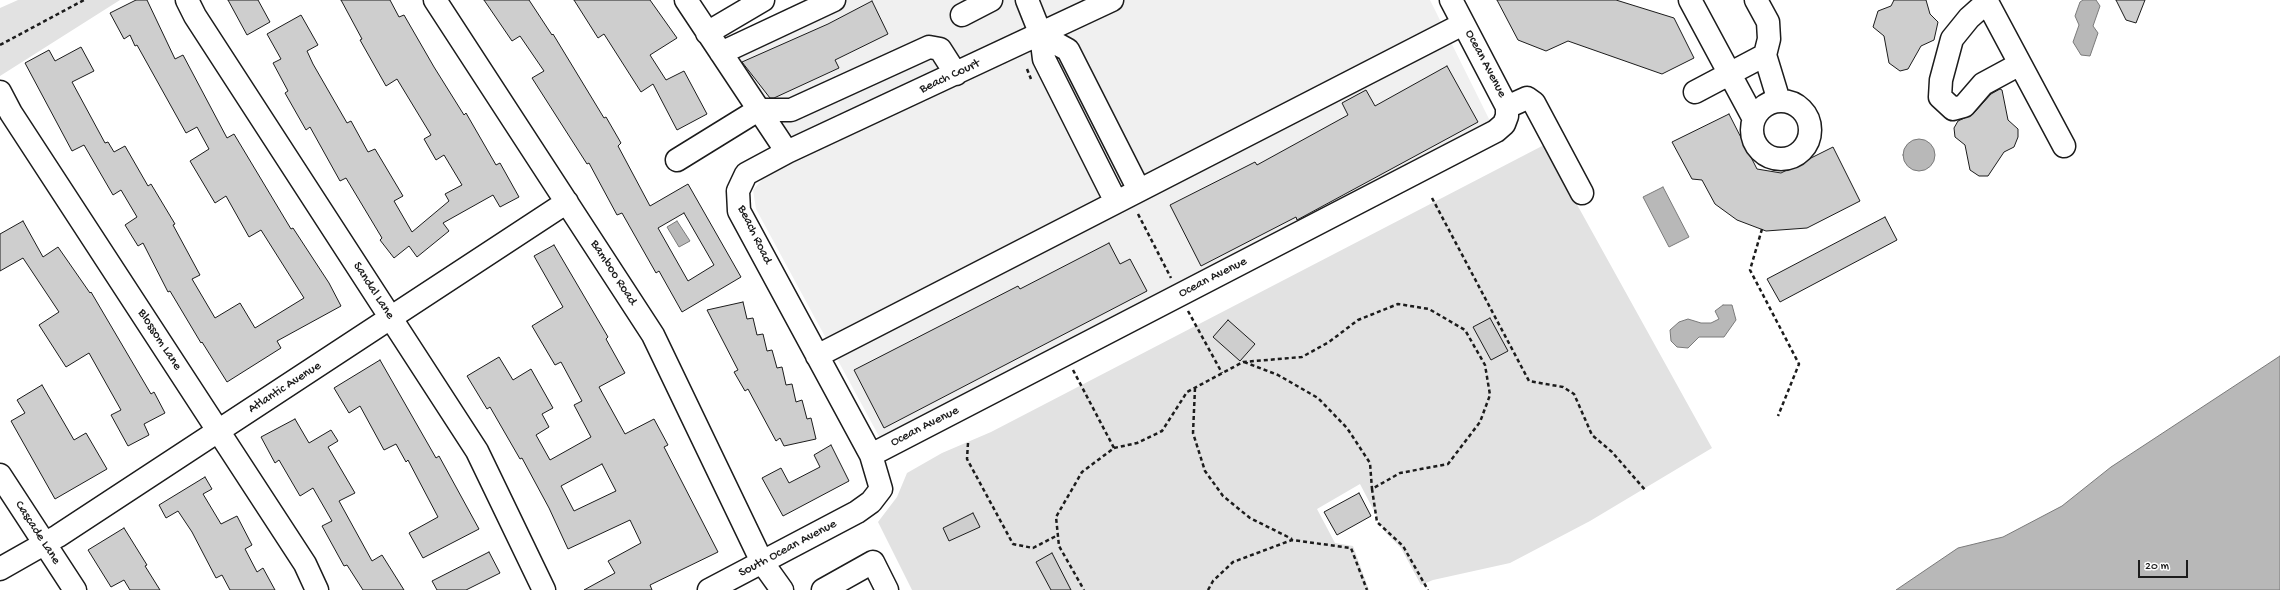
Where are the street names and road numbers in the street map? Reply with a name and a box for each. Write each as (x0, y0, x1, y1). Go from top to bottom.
street label: Ocean Avenue (1461, 27, 1509, 101)
street label: Beach Court (917, 56, 983, 98)
street label: Beach Road (733, 203, 775, 267)
street label: Bamboo Road (586, 237, 640, 309)
street label: Ocean Avenue (1176, 254, 1250, 302)
street label: Sandal Lane (349, 259, 397, 323)
street label: Blossom Lane (133, 307, 185, 373)
street label: Atlantic Avenue (246, 359, 324, 417)
street label: Ocean Avenue (888, 403, 962, 451)
street label: Cascade Lane (11, 498, 63, 568)
street label: South Ocean Avenue (736, 517, 840, 581)

